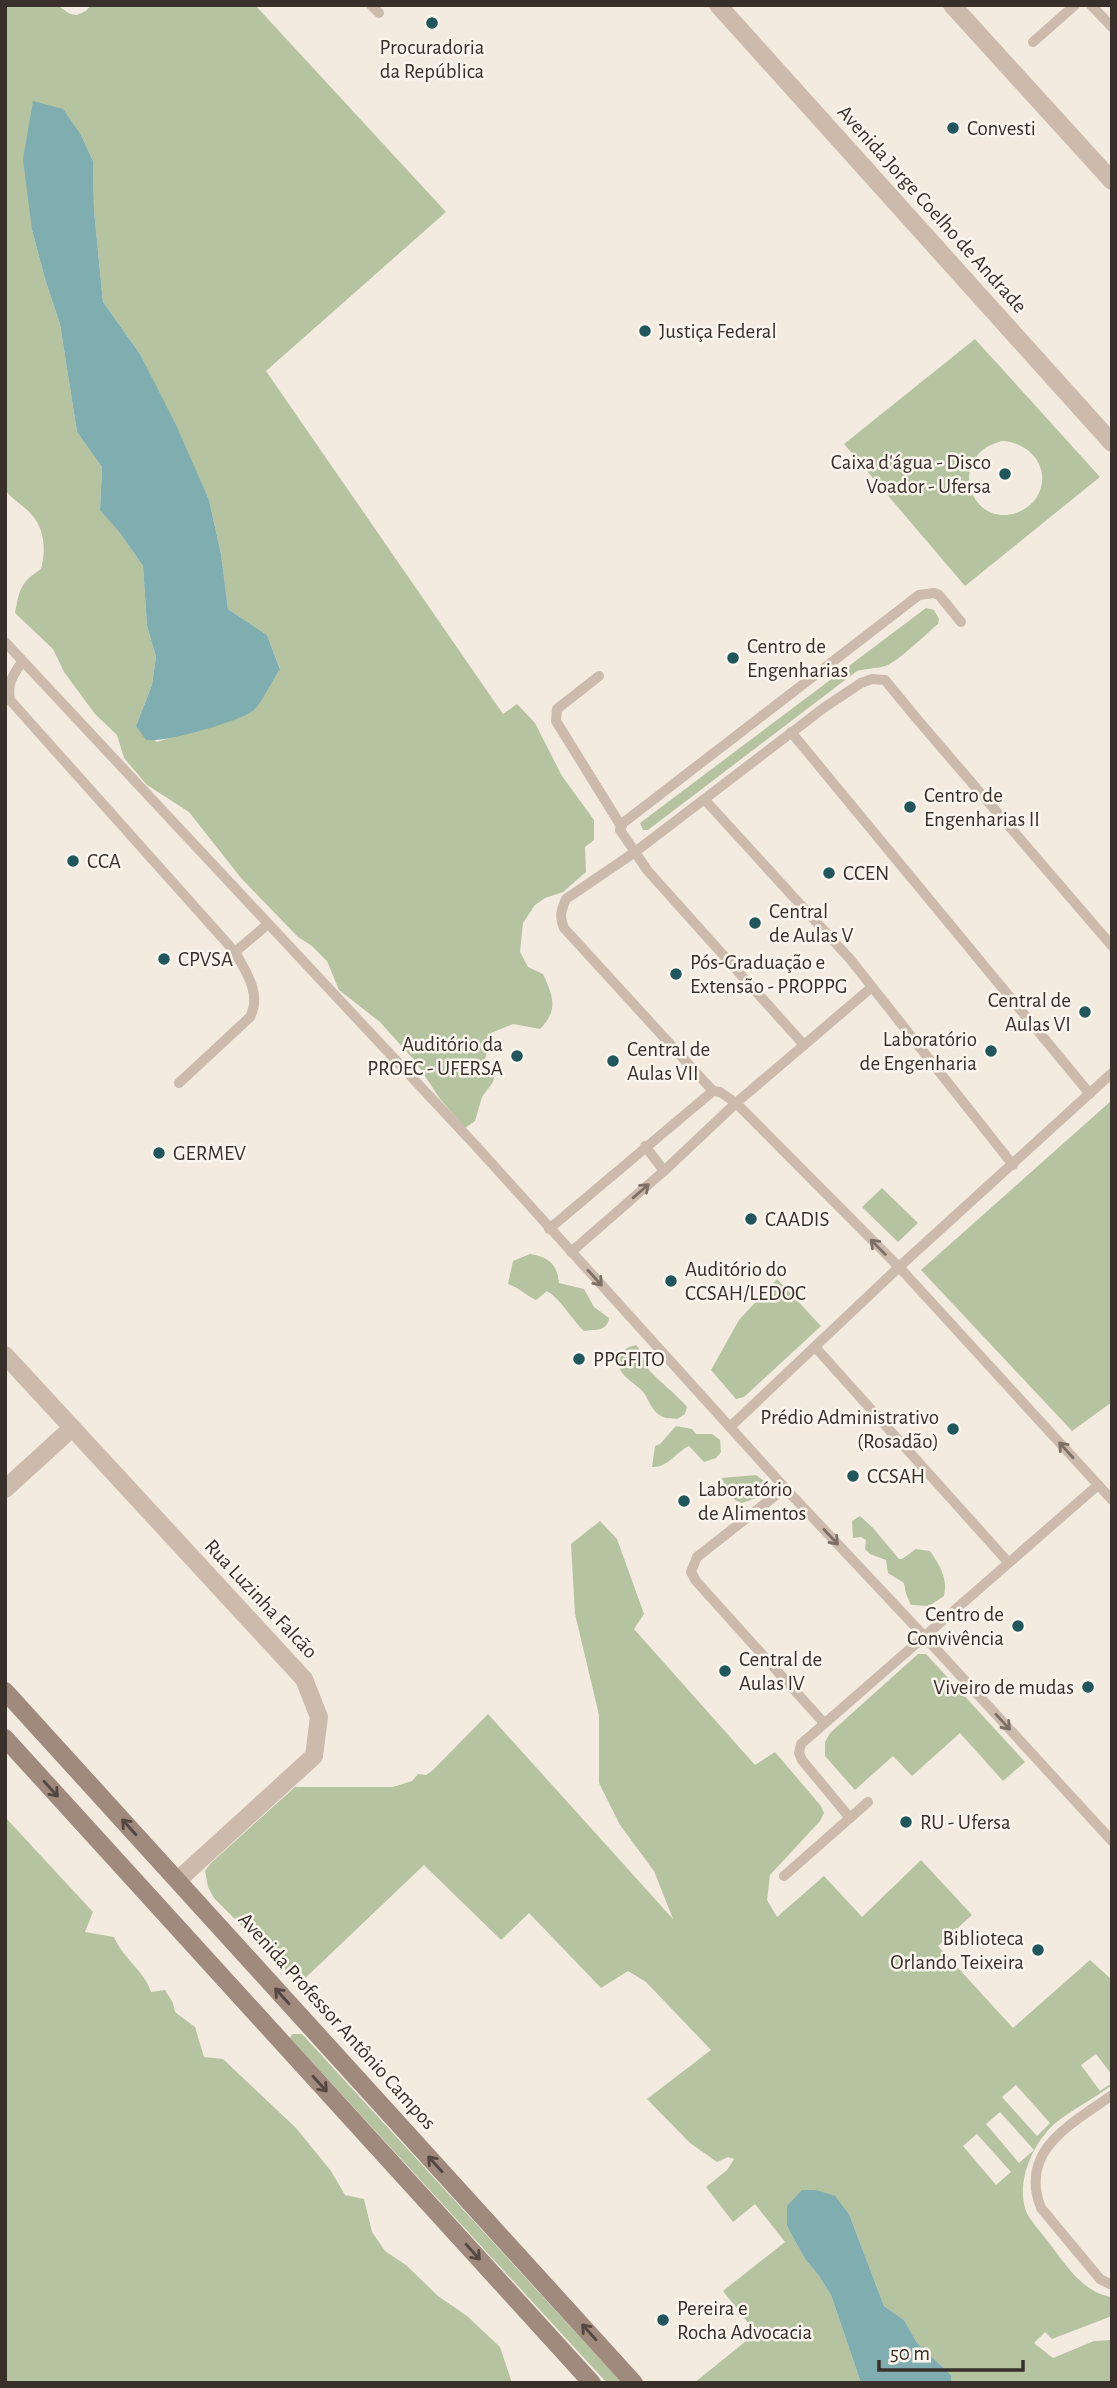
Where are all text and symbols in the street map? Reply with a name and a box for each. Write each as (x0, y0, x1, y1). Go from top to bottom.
marker: Procuradoria da República (424, 15, 440, 31)
place label: Procuradoria da República (379, 37, 485, 82)
street label: Avenida Jorge Coelho de Andrade (833, 101, 1031, 317)
place label: Convesti (967, 118, 1036, 139)
marker: Convesti (945, 120, 961, 136)
place label: Justiça Federal (659, 321, 777, 342)
marker: Justiça Federal (637, 323, 653, 339)
place label: Caixa d'água - Disco Voador - Ufersa (831, 452, 991, 497)
marker: Caixa d'água - Disco Voador - Ufersa (997, 466, 1013, 482)
place label: Centro de Engenharias (747, 636, 848, 681)
marker: Centro de Engenharias (725, 650, 741, 666)
place label: Centro de Engenharias II (924, 785, 1040, 830)
marker: Centro de Engenharias II (902, 799, 918, 815)
place label: CCA (87, 851, 121, 872)
marker: CCA (65, 853, 81, 869)
place label: CCEN (843, 863, 889, 884)
marker: CCEN (821, 865, 837, 881)
place label: Central de Aulas V (769, 901, 854, 946)
marker: Central de Aulas V (747, 915, 763, 931)
place label: CPVSA (178, 949, 233, 970)
marker: CPVSA (156, 951, 172, 967)
place label: Pós-Graduação e Extensão - PROPPG (690, 952, 847, 997)
marker: Pós-Graduação e Extensão - PROPPG (668, 966, 684, 982)
place label: Central de Aulas VI (988, 990, 1071, 1035)
marker: Central de Aulas VI (1077, 1004, 1093, 1020)
place label: Laboratório de Engenharia (860, 1029, 977, 1074)
place label: Auditório da PROEC - UFERSA (367, 1034, 503, 1079)
place label: Central de Aulas VII (627, 1039, 710, 1084)
marker: Laboratório de Engenharia (983, 1043, 999, 1059)
marker: Auditório da PROEC - UFERSA (509, 1048, 525, 1064)
marker: Central de Aulas VII (605, 1053, 621, 1069)
place label: GERMEV (173, 1143, 246, 1164)
marker: GERMEV (151, 1145, 167, 1161)
one-way arrow (632, 1183, 650, 1199)
place label: CAADIS (765, 1209, 829, 1230)
marker: CAADIS (743, 1211, 759, 1227)
one-way arrow (870, 1238, 887, 1255)
place label: Auditório do CCSAH/LEDOC (685, 1259, 806, 1304)
one-way arrow (587, 1269, 603, 1287)
marker: Auditório do CCSAH/LEDOC (663, 1273, 679, 1289)
place label: PPGFITO (593, 1349, 665, 1370)
marker: PPGFITO (571, 1351, 587, 1367)
place label: Prédio Administrativo (Rosadão) (760, 1407, 939, 1452)
marker: Prédio Administrativo (Rosadão) (945, 1421, 961, 1437)
one-way arrow (1058, 1441, 1074, 1459)
place label: CCSAH (867, 1466, 925, 1487)
marker: CCSAH (845, 1468, 861, 1484)
place label: Laboratório de Alimentos (698, 1479, 806, 1524)
marker: Laboratório de Alimentos (676, 1493, 692, 1509)
one-way arrow (823, 1528, 839, 1546)
street label: Rua Luzinha Falcão (201, 1535, 321, 1663)
place label: Centro de Convivência (907, 1604, 1004, 1649)
marker: Centro de Convivência (1010, 1618, 1026, 1634)
place label: Central de Aulas IV (739, 1649, 822, 1694)
marker: Central de Aulas IV (717, 1663, 733, 1679)
place label: Viveiro de mudas (933, 1677, 1074, 1698)
marker: Viveiro de mudas (1080, 1679, 1096, 1695)
one-way arrow (994, 1713, 1011, 1730)
one-way arrow (43, 1780, 59, 1798)
place label: RU - Ufersa (920, 1812, 1011, 1833)
marker: RU - Ufersa (898, 1814, 914, 1830)
one-way arrow (121, 1819, 138, 1836)
street label: Avenida Professor Antônio Campos (234, 1909, 440, 2133)
place label: Biblioteca Orlando Teixeira (890, 1928, 1024, 1973)
marker: Biblioteca Orlando Teixeira (1030, 1942, 1046, 1958)
one-way arrow (274, 1987, 290, 2005)
one-way arrow (311, 2075, 328, 2092)
one-way arrow (427, 2156, 444, 2173)
one-way arrow (465, 2243, 481, 2261)
place label: Pereira e Rocha Advocacia (677, 2298, 813, 2343)
marker: Pereira e Rocha Advocacia (655, 2312, 671, 2328)
one-way arrow (580, 2324, 597, 2341)
scale bar (879, 2328, 1023, 2372)
text: 50 m (890, 2343, 930, 2364)

